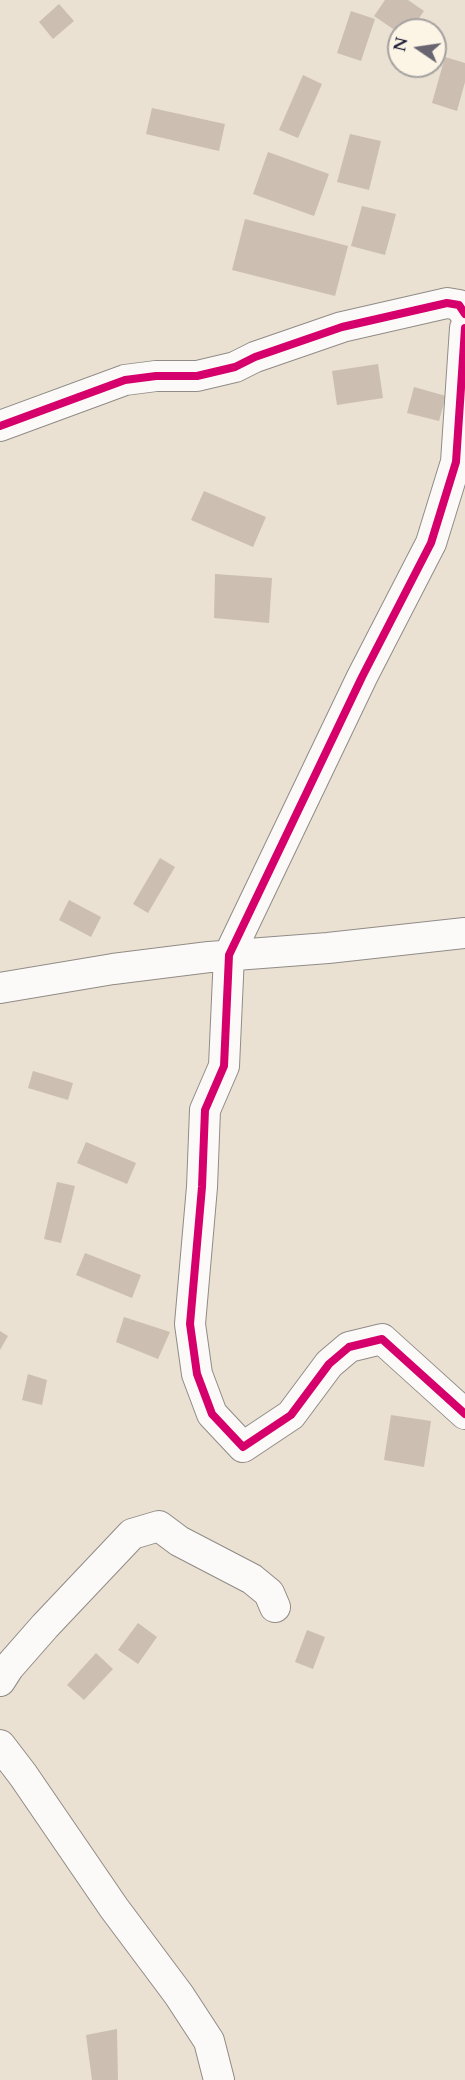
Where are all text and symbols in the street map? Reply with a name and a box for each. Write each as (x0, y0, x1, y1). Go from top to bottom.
north arrow (387, 18, 447, 78)
text: N (389, 35, 414, 54)

